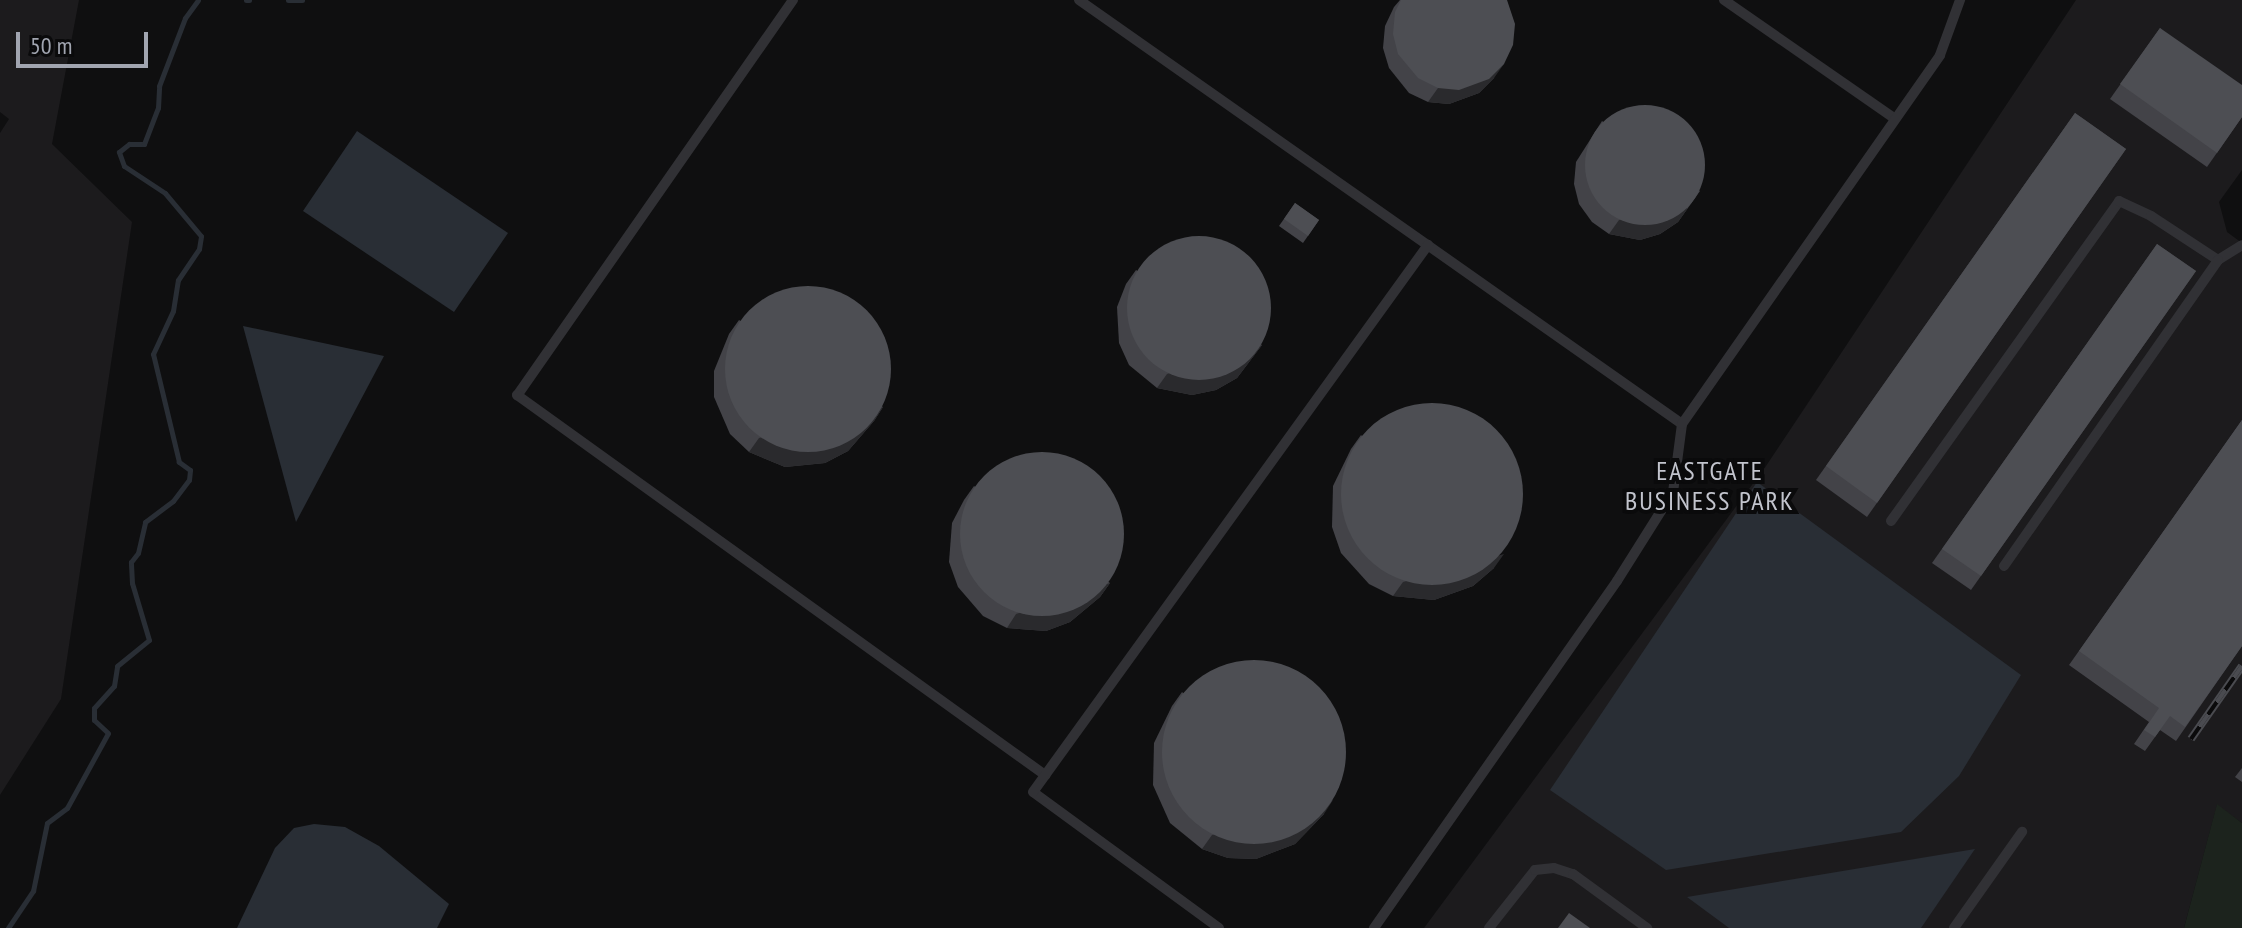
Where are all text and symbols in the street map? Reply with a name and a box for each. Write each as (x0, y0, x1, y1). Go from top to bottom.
scale bar (20, 16, 152, 66)
text: 50 m (30, 30, 72, 61)
district label: EASTGATE BUSINESS PARK (1625, 455, 1795, 516)

